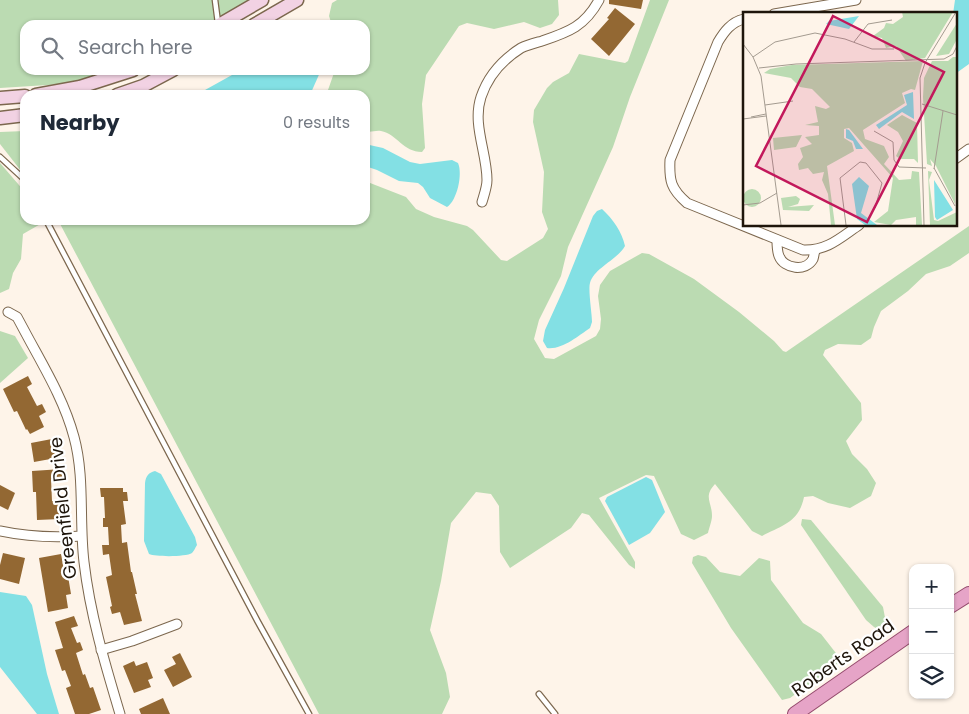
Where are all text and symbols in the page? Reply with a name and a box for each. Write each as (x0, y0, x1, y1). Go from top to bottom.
inset map (743, 12, 956, 226)
search box (20, 20, 370, 75)
icon: search (38, 34, 66, 62)
text: Search here (78, 34, 192, 61)
text: Nearby (40, 108, 120, 137)
text: 0 results (283, 111, 350, 134)
street label: Greenfield Drive (43, 436, 82, 580)
map controls (909, 564, 954, 699)
button: + (909, 564, 954, 609)
button: − (909, 609, 954, 654)
street label: Roberts Road (786, 613, 899, 702)
button: layers (909, 654, 954, 699)

